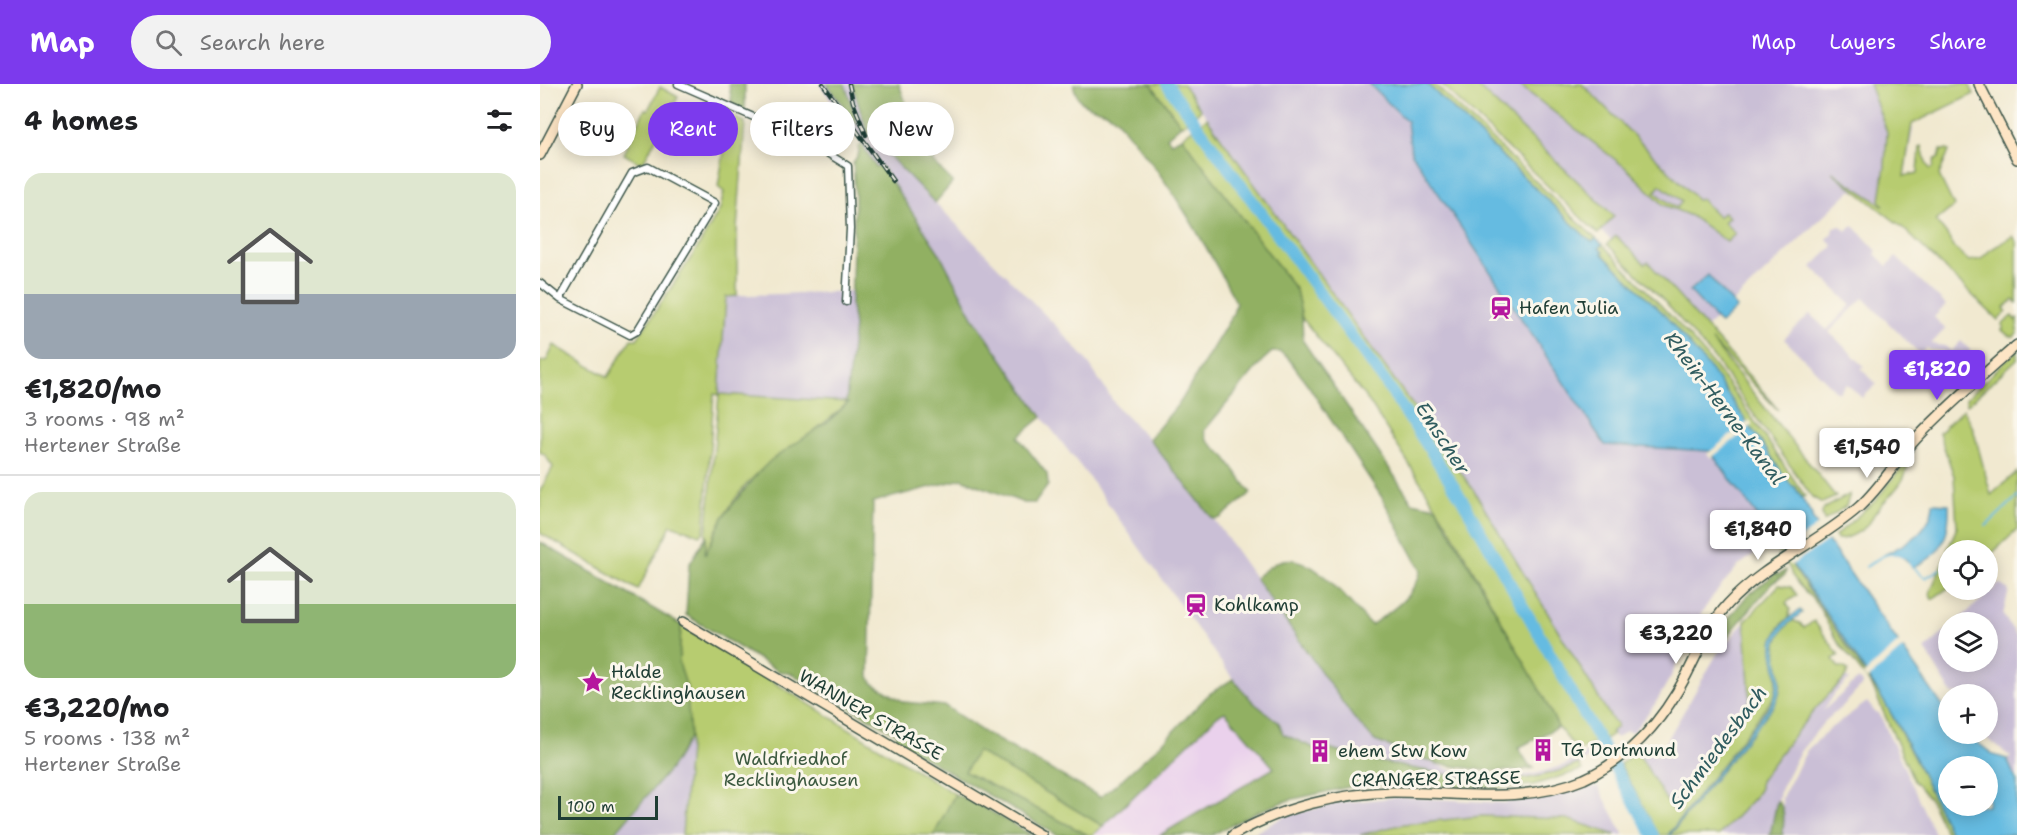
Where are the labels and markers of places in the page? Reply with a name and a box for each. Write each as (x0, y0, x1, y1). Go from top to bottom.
station icon: Hafen Julia (1488, 295, 1514, 321)
place label: Hafen Julia (1519, 296, 1619, 320)
pin: €1,820 (1888, 350, 1986, 401)
pin: €1,540 (1818, 428, 1916, 479)
pin: €1,840 (1709, 510, 1807, 561)
station icon: Kohlkamp (1183, 592, 1209, 618)
place label: Kohlkamp (1214, 593, 1299, 617)
pin: €3,220 (1627, 614, 1725, 665)
place label: Halde Recklinghausen (611, 660, 746, 705)
place icon: Halde Recklinghausen (580, 669, 606, 695)
building icon: TG Dortmund (1530, 737, 1556, 763)
building icon: ehem Stw Kow (1307, 738, 1333, 764)
place label: TG Dortmund (1561, 738, 1676, 762)
place label: ehem Stw Kow (1338, 739, 1468, 763)

